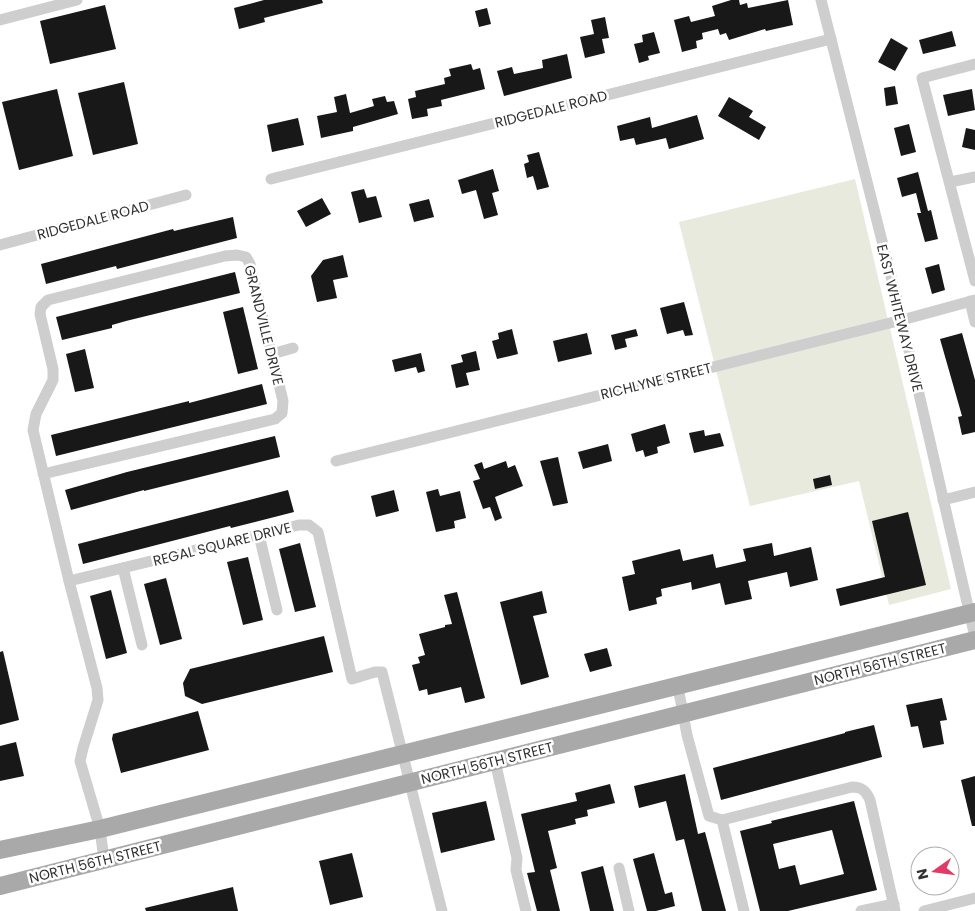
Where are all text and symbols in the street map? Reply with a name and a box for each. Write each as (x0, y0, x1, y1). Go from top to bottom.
street label: RIDGEDALE ROAD (493, 85, 609, 133)
street label: RIDGEDALE ROAD (35, 195, 151, 245)
street label: EAST WHITEWAY DRIVE (872, 242, 928, 394)
street label: GRANDVILLE DRIVE (239, 263, 289, 387)
street label: RICHLYNE STREET (598, 357, 714, 404)
street label: REGAL SQUARE DRIVE (151, 517, 293, 571)
street label: NORTH 56TH STREET (812, 638, 948, 690)
street label: NORTH 56TH STREET (419, 737, 555, 789)
street label: NORTH 56TH STREET (27, 836, 163, 888)
north arrow (910, 846, 960, 896)
text: N (911, 867, 933, 882)

